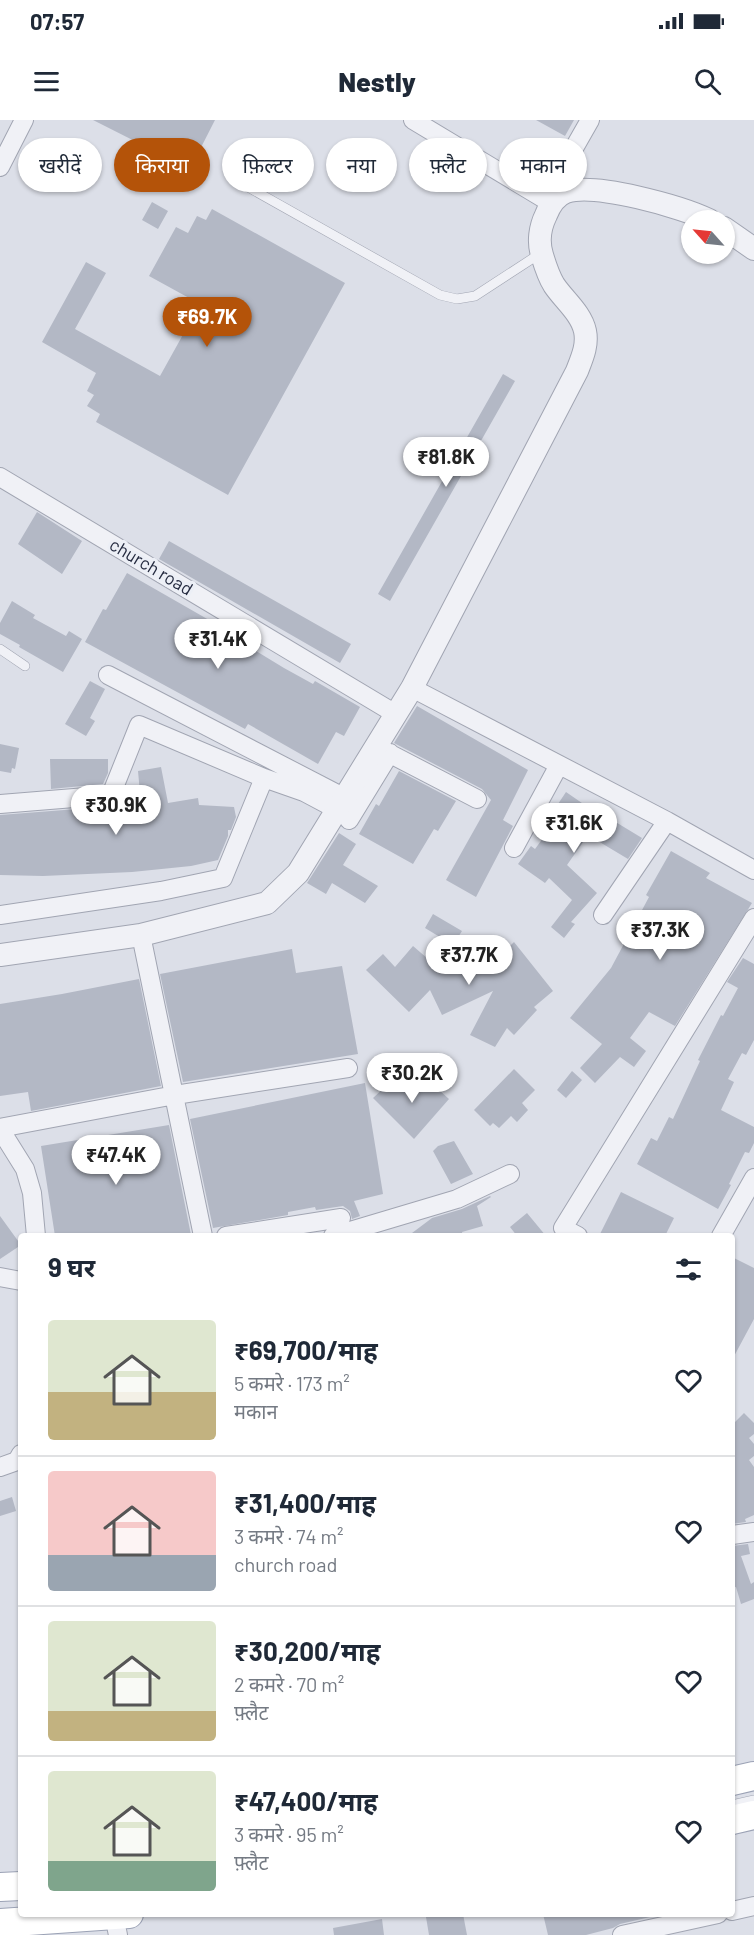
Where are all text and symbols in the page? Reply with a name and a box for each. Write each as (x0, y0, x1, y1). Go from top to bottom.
text: 07:57 (30, 8, 84, 34)
icon: menu (30, 65, 63, 98)
text: Nestly (338, 65, 416, 97)
icon: search (691, 65, 724, 98)
chip: खरीदें (18, 138, 102, 192)
chip: किराया (114, 138, 210, 192)
chip: फ़िल्टर (222, 138, 314, 192)
chip: नया (326, 138, 397, 192)
chip: फ़्लैट (409, 138, 487, 192)
chip: मकान (499, 138, 587, 192)
north arrow (681, 210, 735, 264)
map controls (681, 210, 735, 264)
pin: ₹69.7K (158, 297, 256, 348)
text: ₹69.7K (177, 304, 237, 328)
pin: ₹81.8K (397, 437, 495, 488)
text: ₹81.8K (417, 444, 475, 468)
street label: church road (106, 533, 197, 600)
pin: ₹31.4K (169, 619, 267, 670)
text: ₹31.4K (188, 626, 248, 650)
pin: ₹30.9K (67, 785, 165, 836)
text: ₹30.9K (85, 792, 147, 816)
pin: ₹31.6K (525, 803, 623, 854)
text: ₹31.6K (545, 810, 603, 834)
pin: ₹37.3K (611, 910, 709, 961)
text: ₹37.3K (630, 917, 690, 941)
pin: ₹37.7K (420, 935, 518, 986)
text: ₹37.7K (440, 942, 498, 966)
pin: ₹30.2K (363, 1053, 461, 1104)
text: ₹30.2K (381, 1060, 443, 1084)
pin: ₹47.4K (67, 1135, 165, 1186)
text: ₹47.4K (86, 1142, 146, 1166)
text: 9 घर (48, 1251, 95, 1282)
icon: filters (672, 1253, 705, 1286)
text: ₹69,700/माह (234, 1334, 378, 1365)
icon: home (96, 1344, 168, 1416)
icon: heart (672, 1364, 705, 1397)
text: 5 कमरे · 173 m² (234, 1371, 350, 1395)
text: मकान (234, 1399, 278, 1423)
text: ₹31,400/माह (234, 1487, 376, 1518)
icon: home (96, 1495, 168, 1567)
icon: heart (672, 1515, 705, 1548)
text: 3 कमरे · 74 m² (234, 1524, 344, 1548)
text: church road (234, 1552, 337, 1576)
text: ₹30,200/माह (234, 1635, 380, 1666)
icon: home (96, 1645, 168, 1717)
icon: heart (672, 1665, 705, 1698)
text: 2 कमरे · 70 m² (234, 1672, 344, 1696)
text: फ़्लैट (234, 1700, 269, 1724)
text: ₹47,400/माह (234, 1785, 378, 1816)
icon: home (96, 1795, 168, 1867)
icon: heart (672, 1815, 705, 1848)
text: 3 कमरे · 95 m² (234, 1822, 344, 1846)
text: फ़्लैट (234, 1850, 269, 1874)

